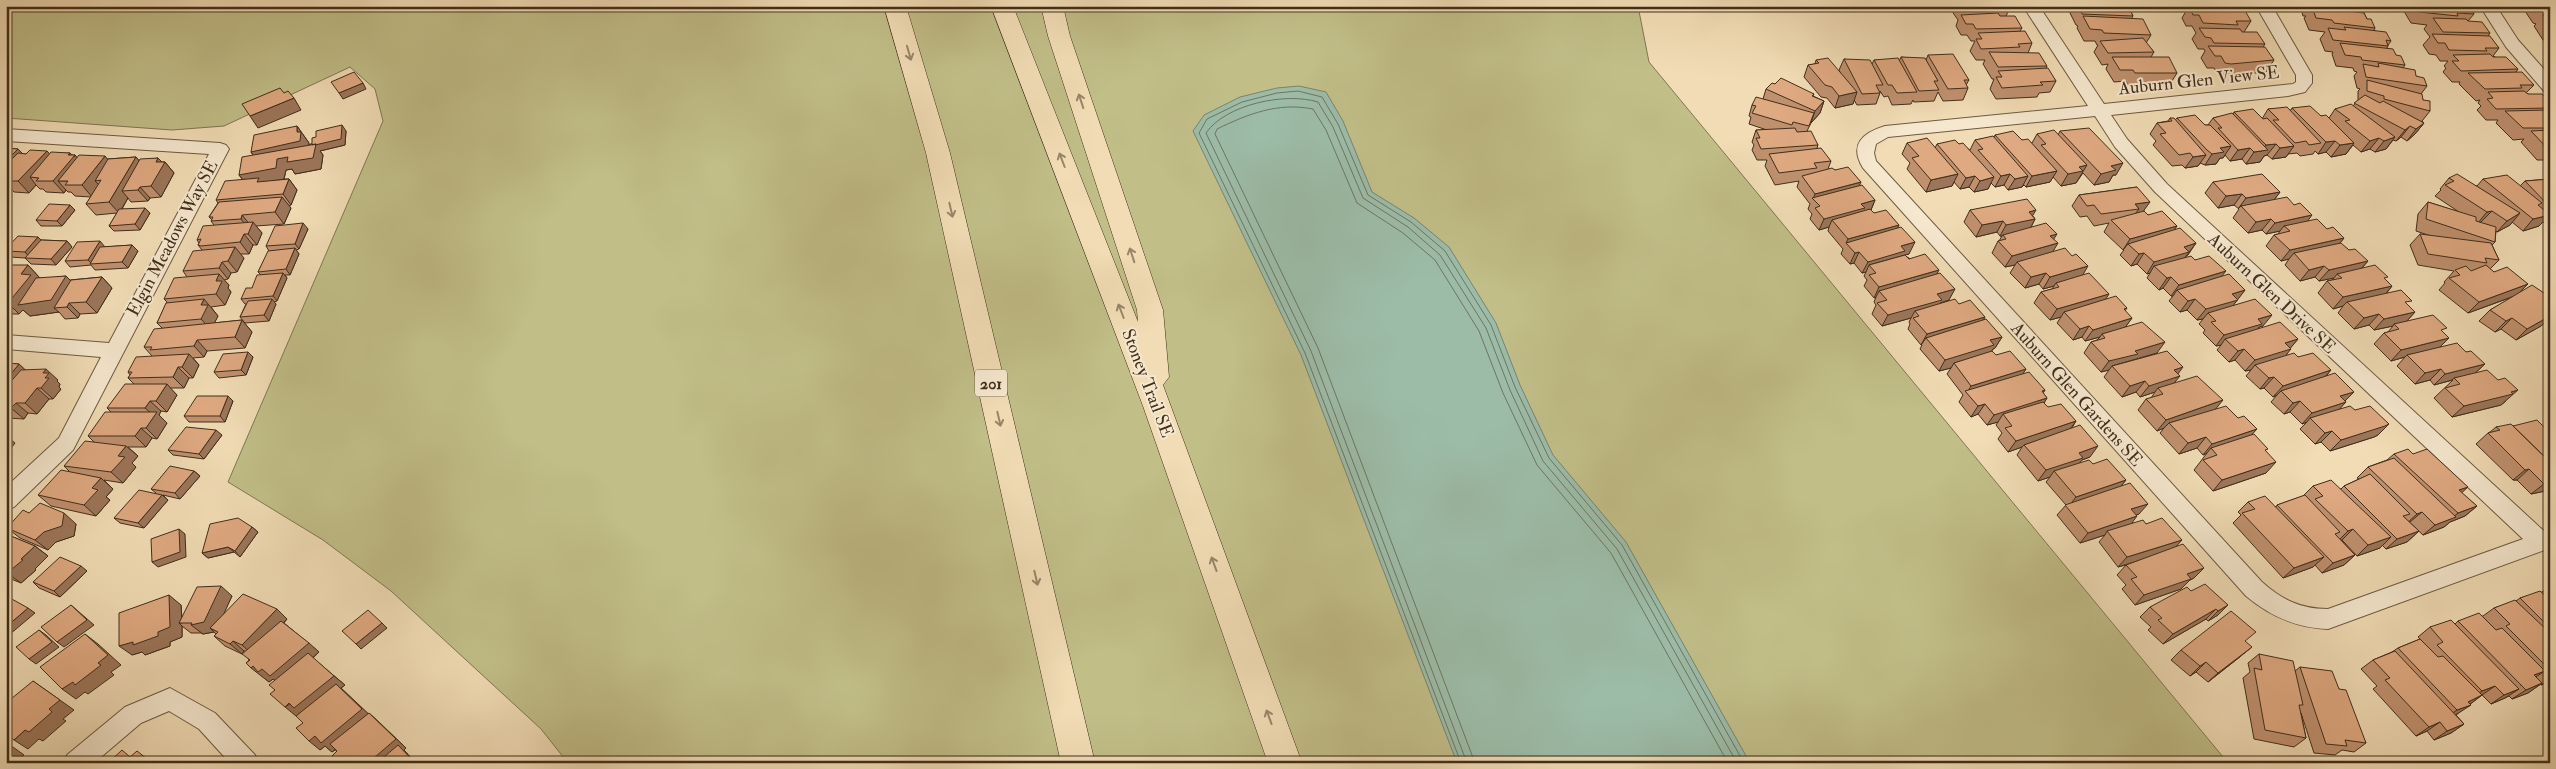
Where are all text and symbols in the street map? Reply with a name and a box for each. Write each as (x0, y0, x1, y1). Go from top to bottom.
one-way arrow (904, 45, 914, 61)
street label: Auburn Glen View SE (2117, 61, 2281, 100)
one-way arrow (1076, 93, 1085, 109)
one-way arrow (1057, 153, 1066, 168)
street label: Elgin Meadows Way SE (122, 156, 223, 320)
one-way arrow (947, 201, 956, 217)
street label: Auburn Glen Drive SE (2202, 227, 2340, 359)
one-way arrow (1127, 248, 1136, 263)
one-way arrow (1116, 304, 1125, 319)
street label: Auburn Glen Gardens SE (2005, 317, 2148, 471)
street label: Stoney Trail SE (1116, 326, 1179, 441)
road number: 201 (975, 369, 1007, 396)
one-way arrow (995, 411, 1004, 427)
one-way arrow (1209, 557, 1218, 572)
one-way arrow (1031, 569, 1041, 585)
one-way arrow (1264, 710, 1273, 725)

